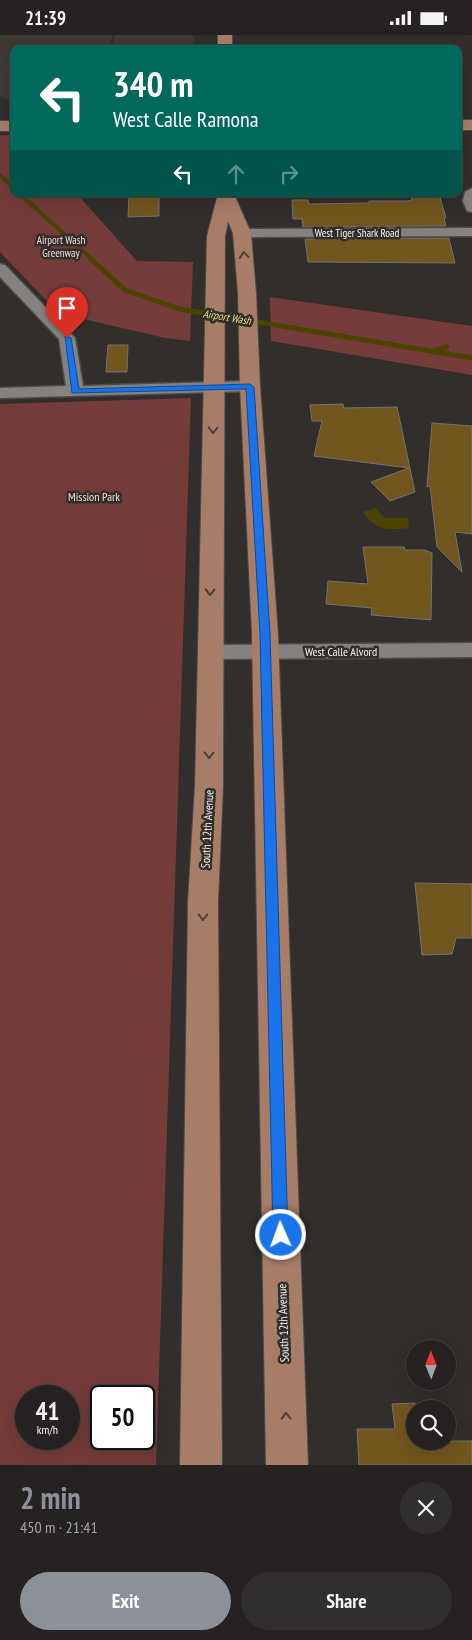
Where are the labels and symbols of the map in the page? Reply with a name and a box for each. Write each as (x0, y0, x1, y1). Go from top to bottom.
street label: West Tiger Shark Road (315, 226, 399, 240)
park label: Airport Wash Greenway (37, 233, 85, 260)
one-way arrow (239, 251, 250, 259)
pin (46, 287, 88, 338)
water label: Airport Wash (202, 306, 253, 328)
one-way arrow (208, 426, 218, 434)
park label: Mission Park (68, 489, 120, 504)
one-way arrow (205, 588, 215, 596)
street label: West Calle Alvord (305, 644, 377, 659)
one-way arrow (204, 751, 214, 759)
street label: South 12th Avenue (197, 789, 217, 869)
one-way arrow (198, 914, 208, 921)
position arrow (254, 1208, 306, 1260)
street label: South 12th Avenue (274, 1283, 292, 1363)
north arrow (406, 1340, 456, 1390)
speed limit sign: 50 (90, 1385, 155, 1450)
one-way arrow (281, 1412, 291, 1420)

